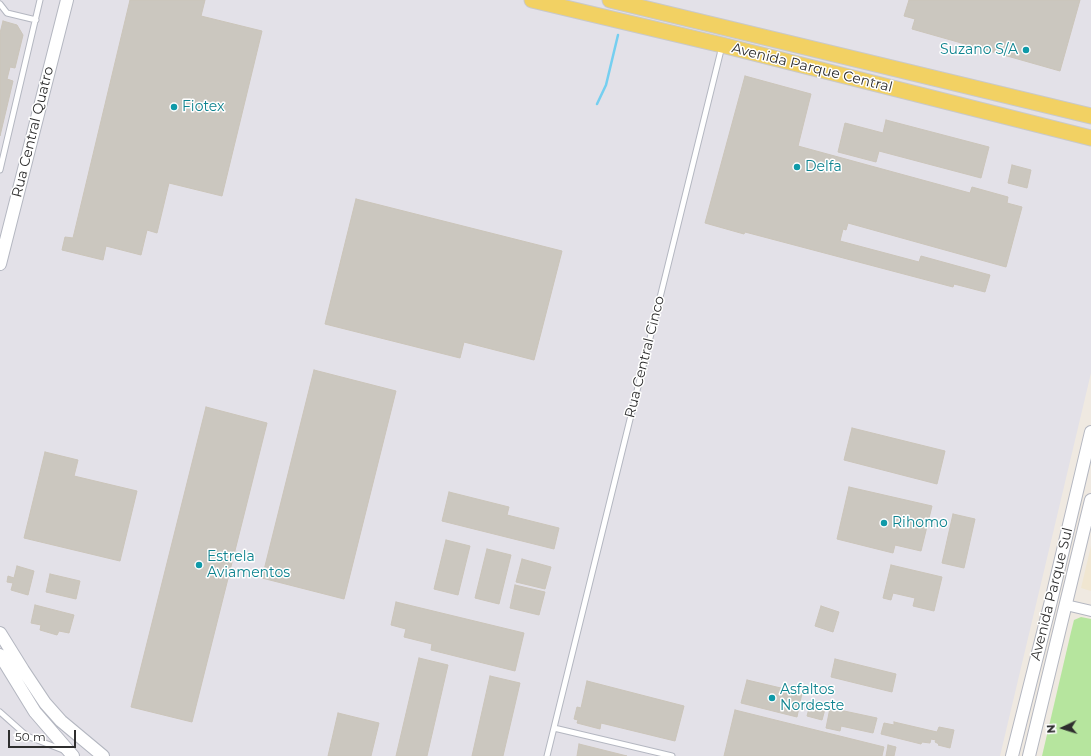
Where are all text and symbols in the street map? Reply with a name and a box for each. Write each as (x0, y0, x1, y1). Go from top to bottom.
street label: Avenida Parque Central (730, 40, 894, 96)
place label: Suzano S/A (940, 42, 1018, 58)
marker: Suzano S/A (1021, 45, 1031, 55)
street label: Rua Central Quatro (9, 65, 57, 199)
place label: Fiotex (182, 99, 225, 115)
marker: Fiotex (169, 102, 179, 112)
place label: Delfa (805, 159, 842, 175)
marker: Delfa (792, 162, 802, 172)
street label: Rua Central Cinco (622, 294, 668, 420)
place label: Rihomo (892, 515, 948, 531)
marker: Rihomo (879, 518, 889, 528)
street label: Avenida Parque Sul (1027, 526, 1077, 662)
place label: Estrela Aviamentos (207, 549, 290, 582)
marker: Estrela Aviamentos (194, 560, 204, 570)
place label: Asfaltos Nordeste (780, 682, 844, 714)
marker: Asfaltos Nordeste (767, 693, 777, 703)
north arrow (1043, 708, 1083, 748)
scale bar (10, 722, 78, 748)
text: N (1044, 724, 1058, 734)
text: 50 m (15, 729, 46, 744)

